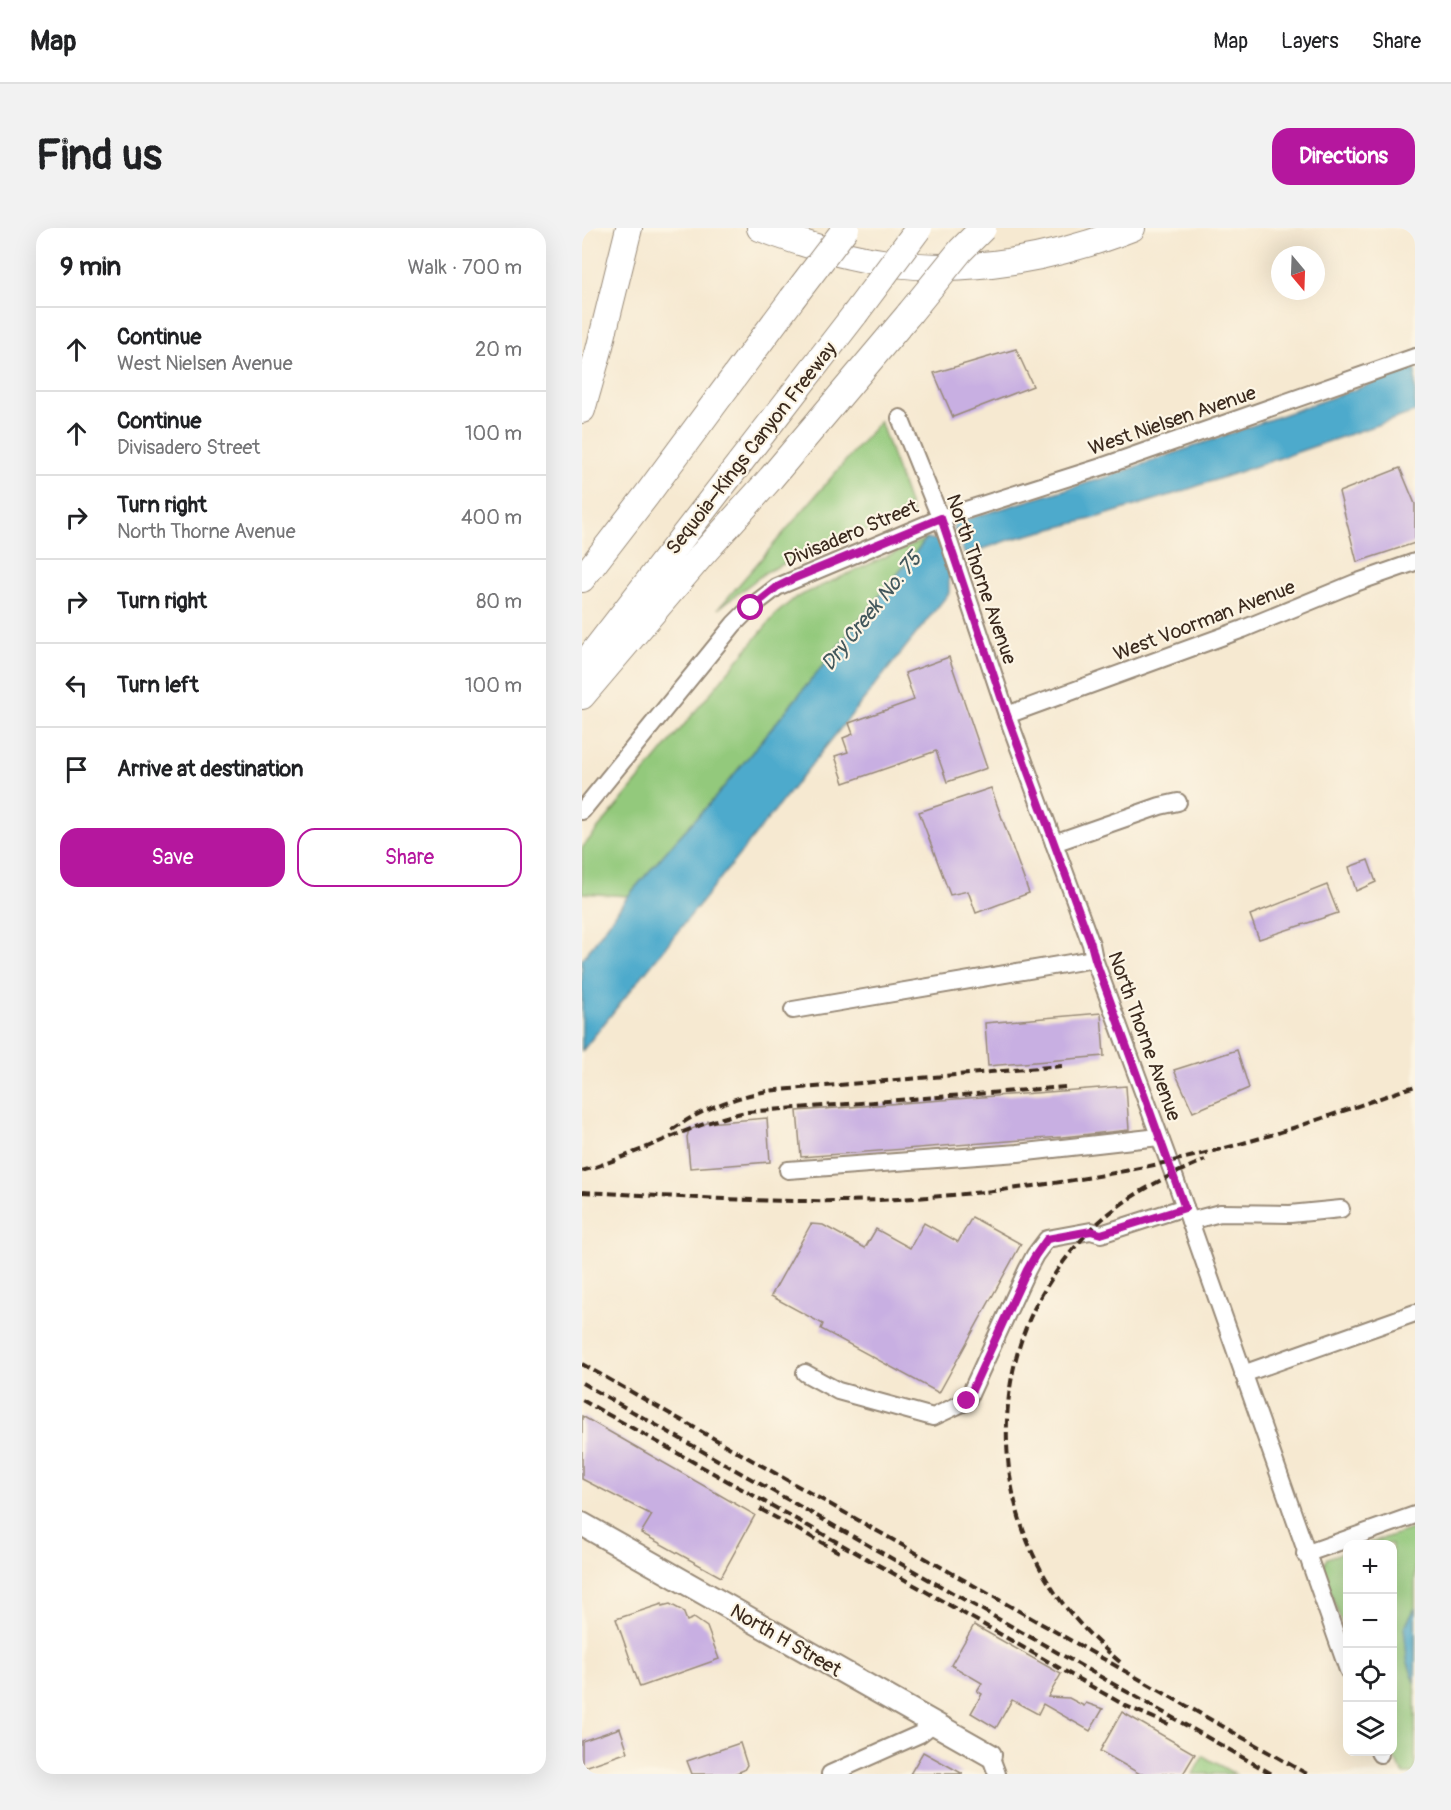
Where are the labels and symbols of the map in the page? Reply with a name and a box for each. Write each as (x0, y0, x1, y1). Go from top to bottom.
north arrow (1271, 246, 1325, 300)
street label: Sequoia–Kings Canyon Freeway (661, 337, 842, 560)
street label: West Nielsen Avenue (1085, 380, 1259, 461)
street label: North Thorne Avenue (941, 491, 1022, 668)
street label: Divisadero Street (780, 494, 923, 573)
water label: Dry Creek No. 75 (815, 544, 929, 676)
street label: West Voorman Avenue (1110, 574, 1299, 667)
route start (737, 594, 763, 620)
street label: North Thorne Avenue (1102, 948, 1187, 1124)
route end (953, 1387, 979, 1413)
street label: North H Street (726, 1599, 847, 1683)

